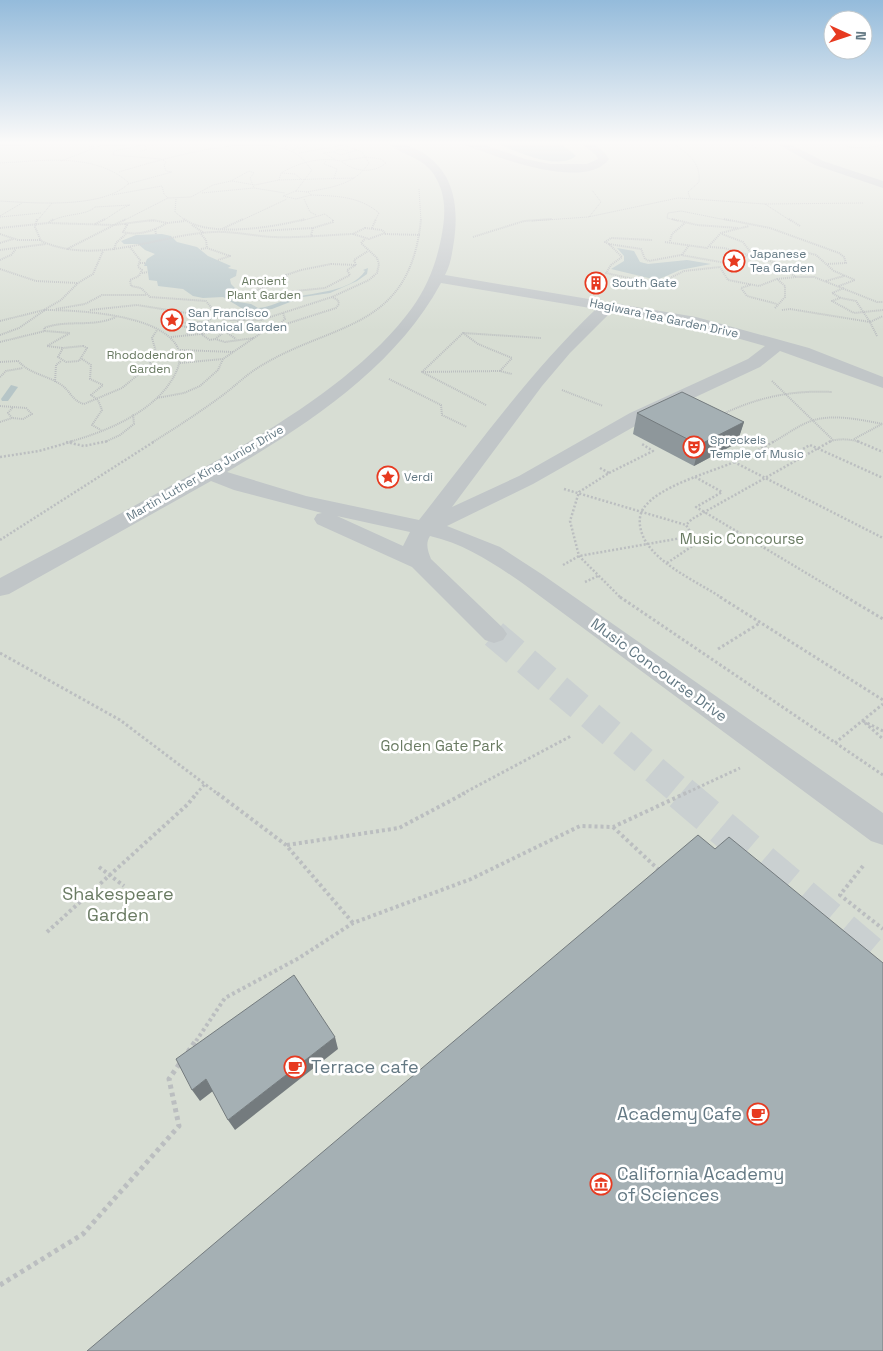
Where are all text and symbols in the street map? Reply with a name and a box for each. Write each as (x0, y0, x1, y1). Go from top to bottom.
north arrow (823, 10, 873, 60)
text: N (852, 31, 870, 41)
place label: Japanese Tea Garden (750, 246, 814, 276)
place icon: Japanese Tea Garden (722, 249, 746, 273)
building icon: South Gate (584, 271, 608, 295)
park label: Ancient Plant Garden (227, 273, 301, 303)
place label: South Gate (612, 275, 677, 291)
street label: Hagiwara Tea Garden Drive (588, 294, 740, 342)
place label: San Francisco Botanical Garden (188, 305, 287, 335)
place icon: San Francisco Botanical Garden (160, 308, 184, 332)
park label: Rhododendron Garden (107, 347, 193, 377)
street label: Martin Luther King Junior Drive (124, 421, 286, 525)
place label: Spreckels Temple of Music (710, 432, 804, 462)
theatre icon: Spreckels Temple of Music (682, 435, 706, 459)
place icon: Verdi (376, 465, 400, 489)
place label: Verdi (404, 469, 433, 485)
park label: Music Concourse (680, 529, 804, 548)
street label: Music Concourse Drive (587, 614, 731, 726)
park label: Golden Gate Park (380, 736, 504, 755)
park label: Shakespeare Garden (62, 882, 174, 926)
cafe icon: Terrace cafe (283, 1055, 307, 1079)
place label: Terrace cafe (311, 1055, 419, 1078)
place label: Academy Cafe (617, 1102, 742, 1125)
cafe icon: Academy Cafe (746, 1102, 770, 1126)
place label: California Academy of Sciences (617, 1162, 784, 1206)
museum icon: California Academy of Sciences (589, 1172, 613, 1196)

